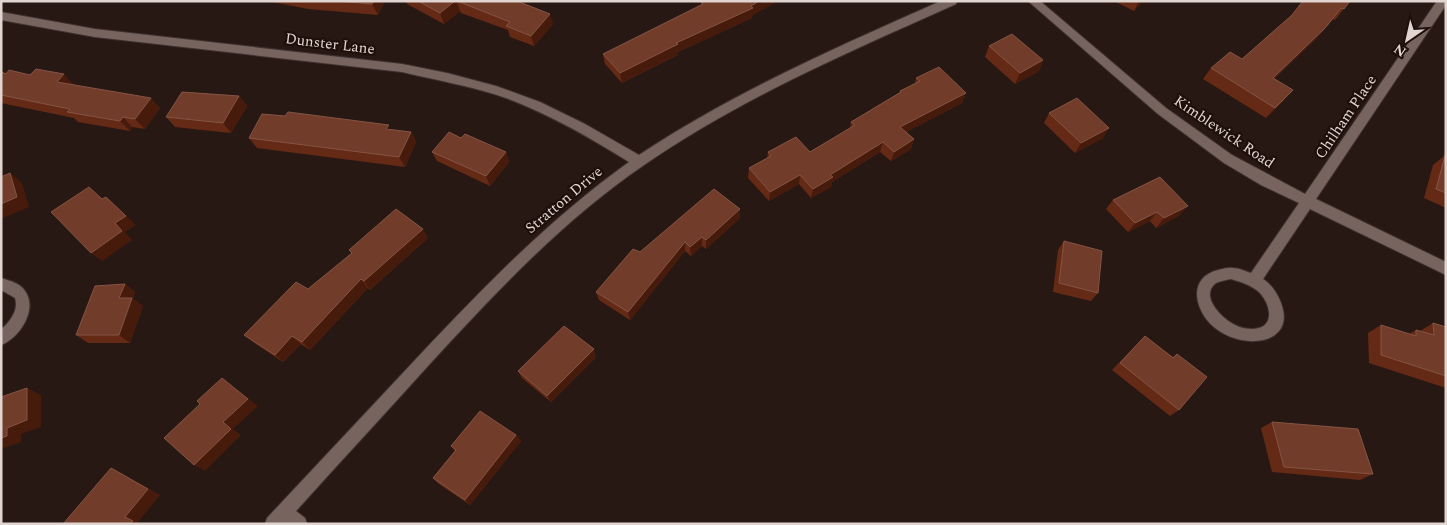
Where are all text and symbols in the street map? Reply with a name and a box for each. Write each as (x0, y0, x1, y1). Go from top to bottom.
north arrow (1382, 15, 1432, 65)
street label: Dunster Lane (284, 27, 376, 61)
text: N (1389, 38, 1411, 62)
street label: Chilham Place (1309, 70, 1383, 164)
street label: Kimblewick Road (1169, 90, 1279, 174)
street label: Stratton Drive (520, 161, 608, 239)

